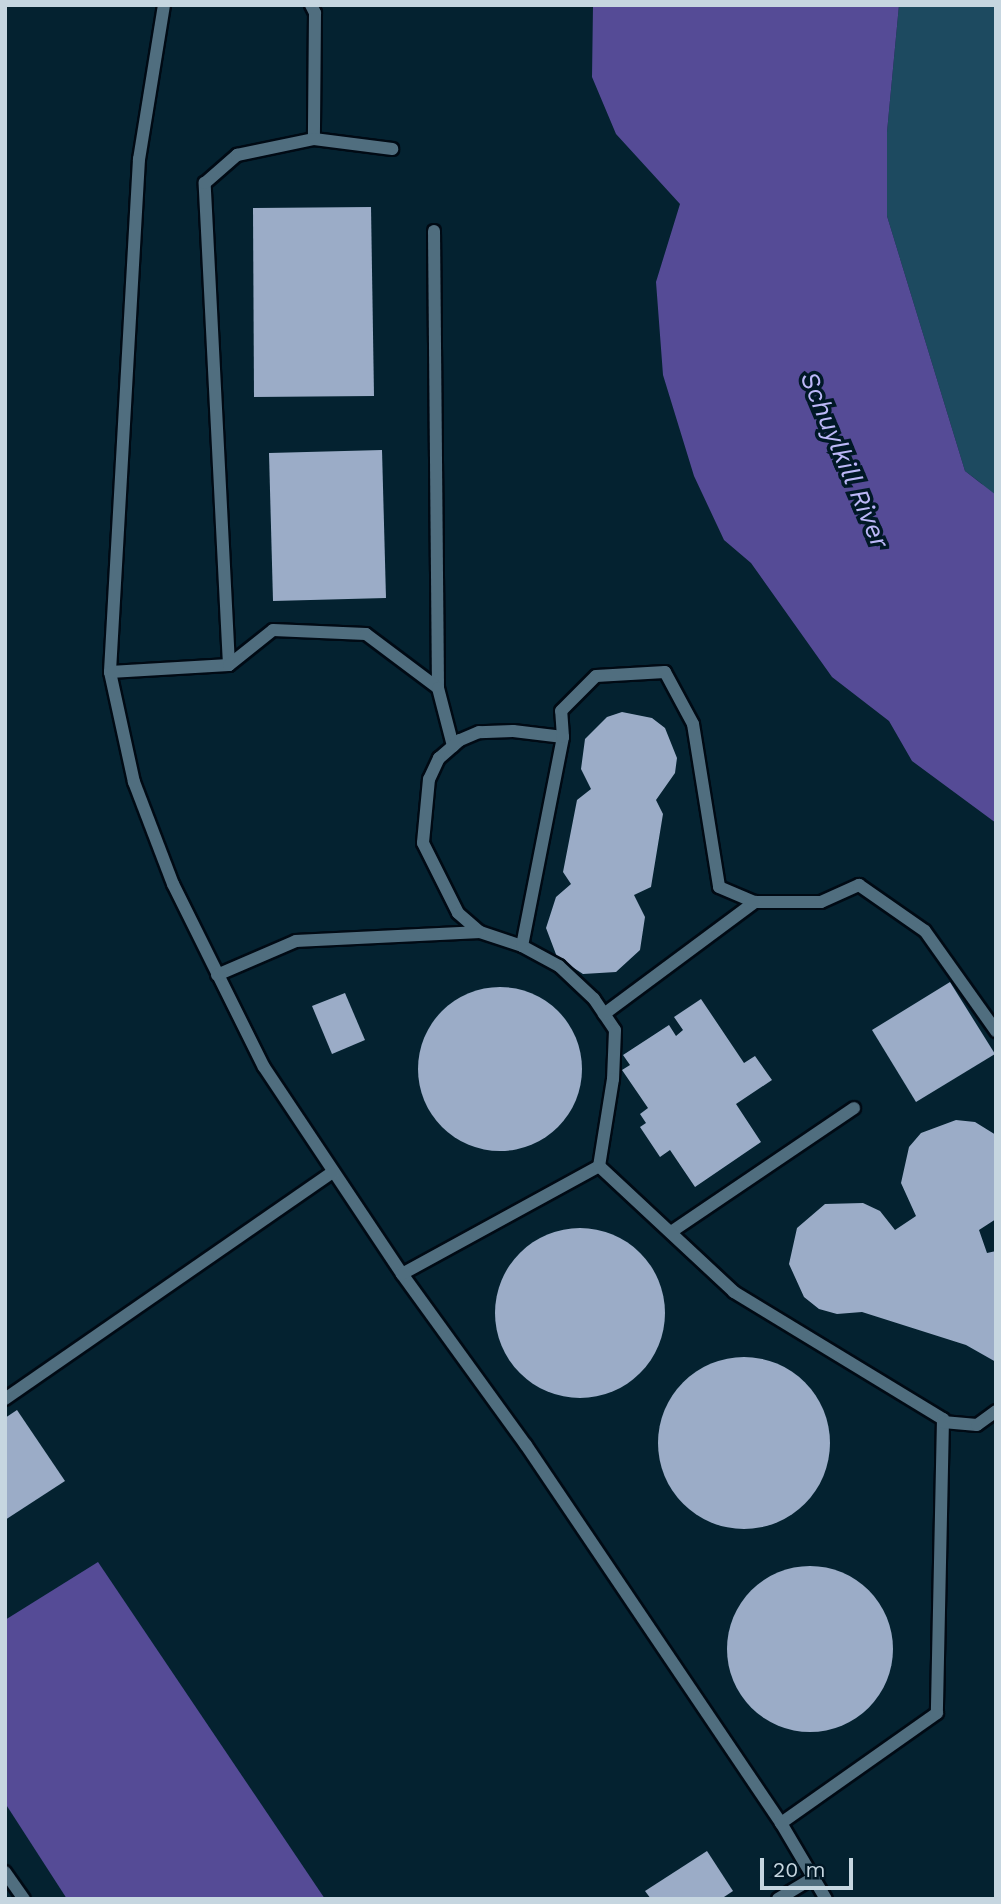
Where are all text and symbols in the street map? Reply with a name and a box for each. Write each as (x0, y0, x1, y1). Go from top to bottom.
water label: Schuylkill River (793, 367, 895, 553)
scale bar (763, 1844, 856, 1888)
text: 20 m (773, 1857, 825, 1882)

